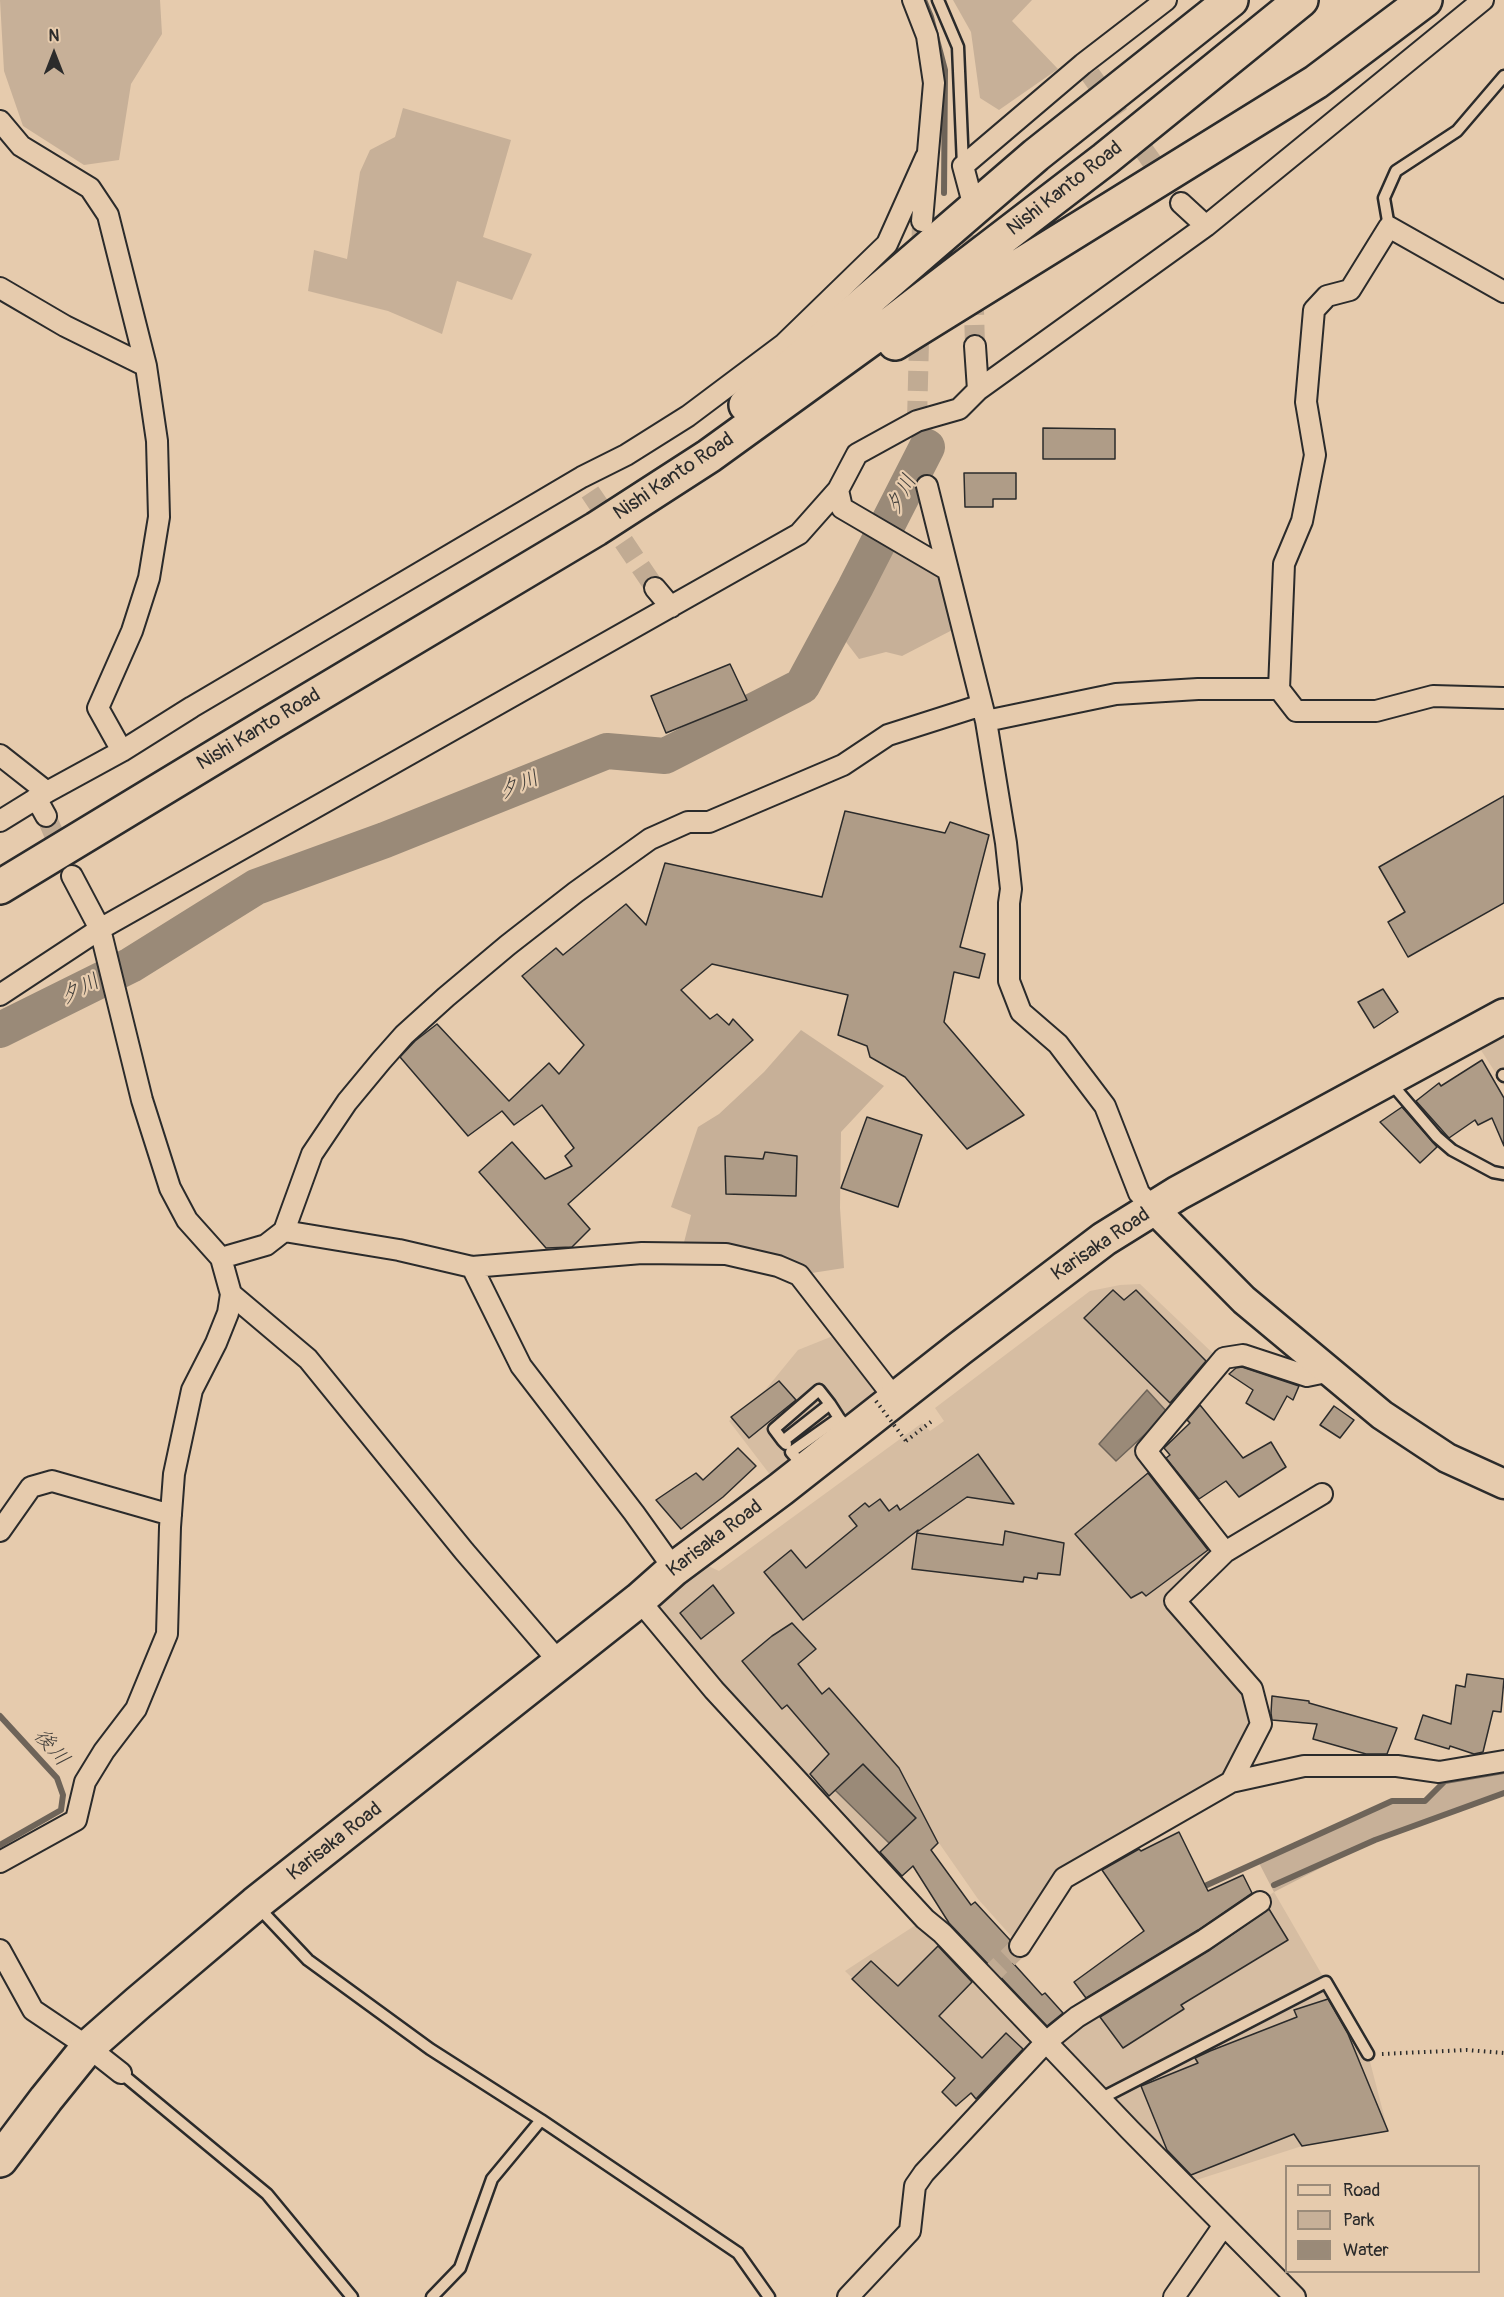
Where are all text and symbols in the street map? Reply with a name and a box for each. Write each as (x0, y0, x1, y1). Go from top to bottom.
north arrow (24, 24, 84, 84)
text: N (49, 26, 59, 46)
street label: Nishi Kanto Road (1002, 136, 1128, 242)
street label: Nishi Kanto Road (609, 428, 739, 526)
water label: 夕川 (881, 471, 923, 519)
street label: Nishi Kanto Road (193, 684, 325, 776)
water label: 夕川 (495, 766, 543, 806)
water label: 夕川 (56, 969, 104, 1011)
street label: Karisaka Road (1047, 1203, 1155, 1287)
street label: Karisaka Road (662, 1495, 768, 1583)
water label: 後川 (28, 1724, 74, 1772)
street label: Karisaka Road (283, 1798, 387, 1886)
legend (1285, 2165, 1480, 2273)
text: Road (1343, 2179, 1380, 2202)
text: Park (1343, 2209, 1375, 2232)
text: Water (1343, 2239, 1389, 2262)

